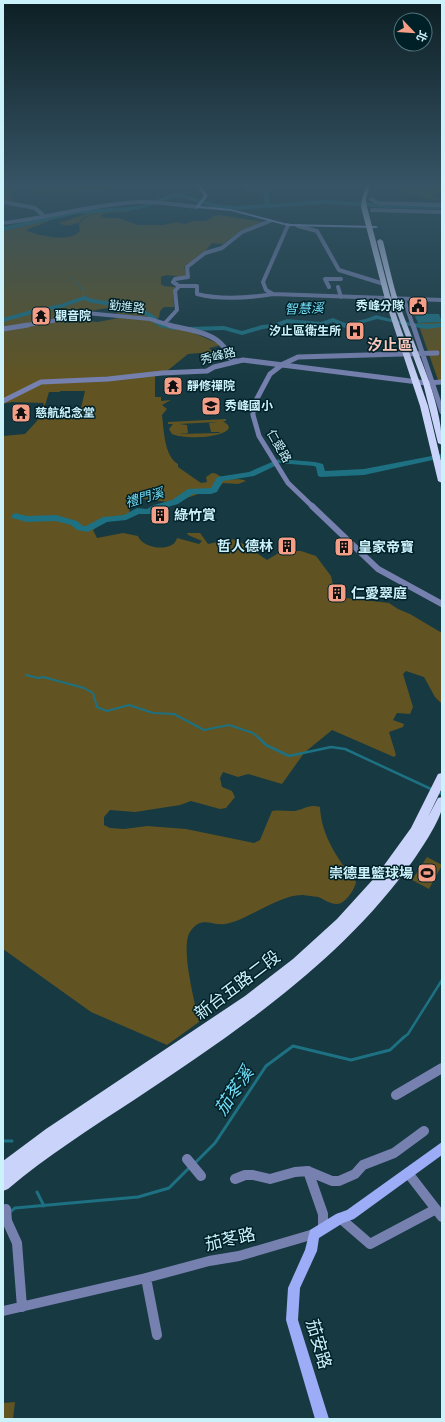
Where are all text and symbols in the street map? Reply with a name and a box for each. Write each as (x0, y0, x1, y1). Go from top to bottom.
north arrow (393, 12, 433, 52)
text: 北 (413, 28, 432, 45)
public building icon: 秀峰分隊 (407, 295, 429, 317)
street label: 勤進路 (108, 296, 146, 317)
place label: 秀峰分隊 (356, 297, 404, 314)
water label: 智慧溪 (284, 298, 326, 318)
temple icon: 觀音院 (30, 305, 52, 327)
place label: 觀音院 (55, 307, 91, 324)
hospital icon: 汐止區衛生所 (344, 320, 366, 342)
place label: 汐止區衛生所 (269, 322, 341, 339)
district label: 汐止區 (367, 334, 413, 354)
street label: 秀峰路 (198, 343, 237, 368)
temple icon: 靜修禪院 (162, 375, 184, 397)
place label: 靜修禪院 (187, 377, 235, 394)
school or university icon: 秀峰國小 (200, 395, 222, 417)
place label: 秀峰國小 (225, 397, 273, 414)
temple icon: 慈航紀念堂 (10, 402, 32, 424)
place label: 慈航紀念堂 (35, 404, 95, 421)
street label: 仁愛路 (263, 426, 296, 466)
water label: 禮門溪 (123, 482, 167, 511)
building icon: 綠竹賞 (149, 504, 171, 526)
place label: 綠竹賞 (174, 505, 216, 524)
building icon: 哲人德林 (276, 535, 298, 557)
place label: 哲人德林 (217, 536, 273, 555)
building icon: 皇家帝寶 (333, 536, 355, 558)
place label: 皇家帝寶 (358, 537, 414, 556)
building icon: 仁愛翠庭 (326, 582, 348, 604)
place label: 仁愛翠庭 (351, 583, 407, 602)
sports icon: 崇德里籃球場 (416, 862, 438, 884)
place label: 崇德里籃球場 (329, 863, 413, 882)
street label: 新台五路二段 (189, 945, 284, 1024)
water label: 茄苳溪 (208, 1059, 260, 1120)
street label: 茄苳路 (202, 1222, 257, 1255)
street label: 茄安路 (301, 1316, 338, 1372)

